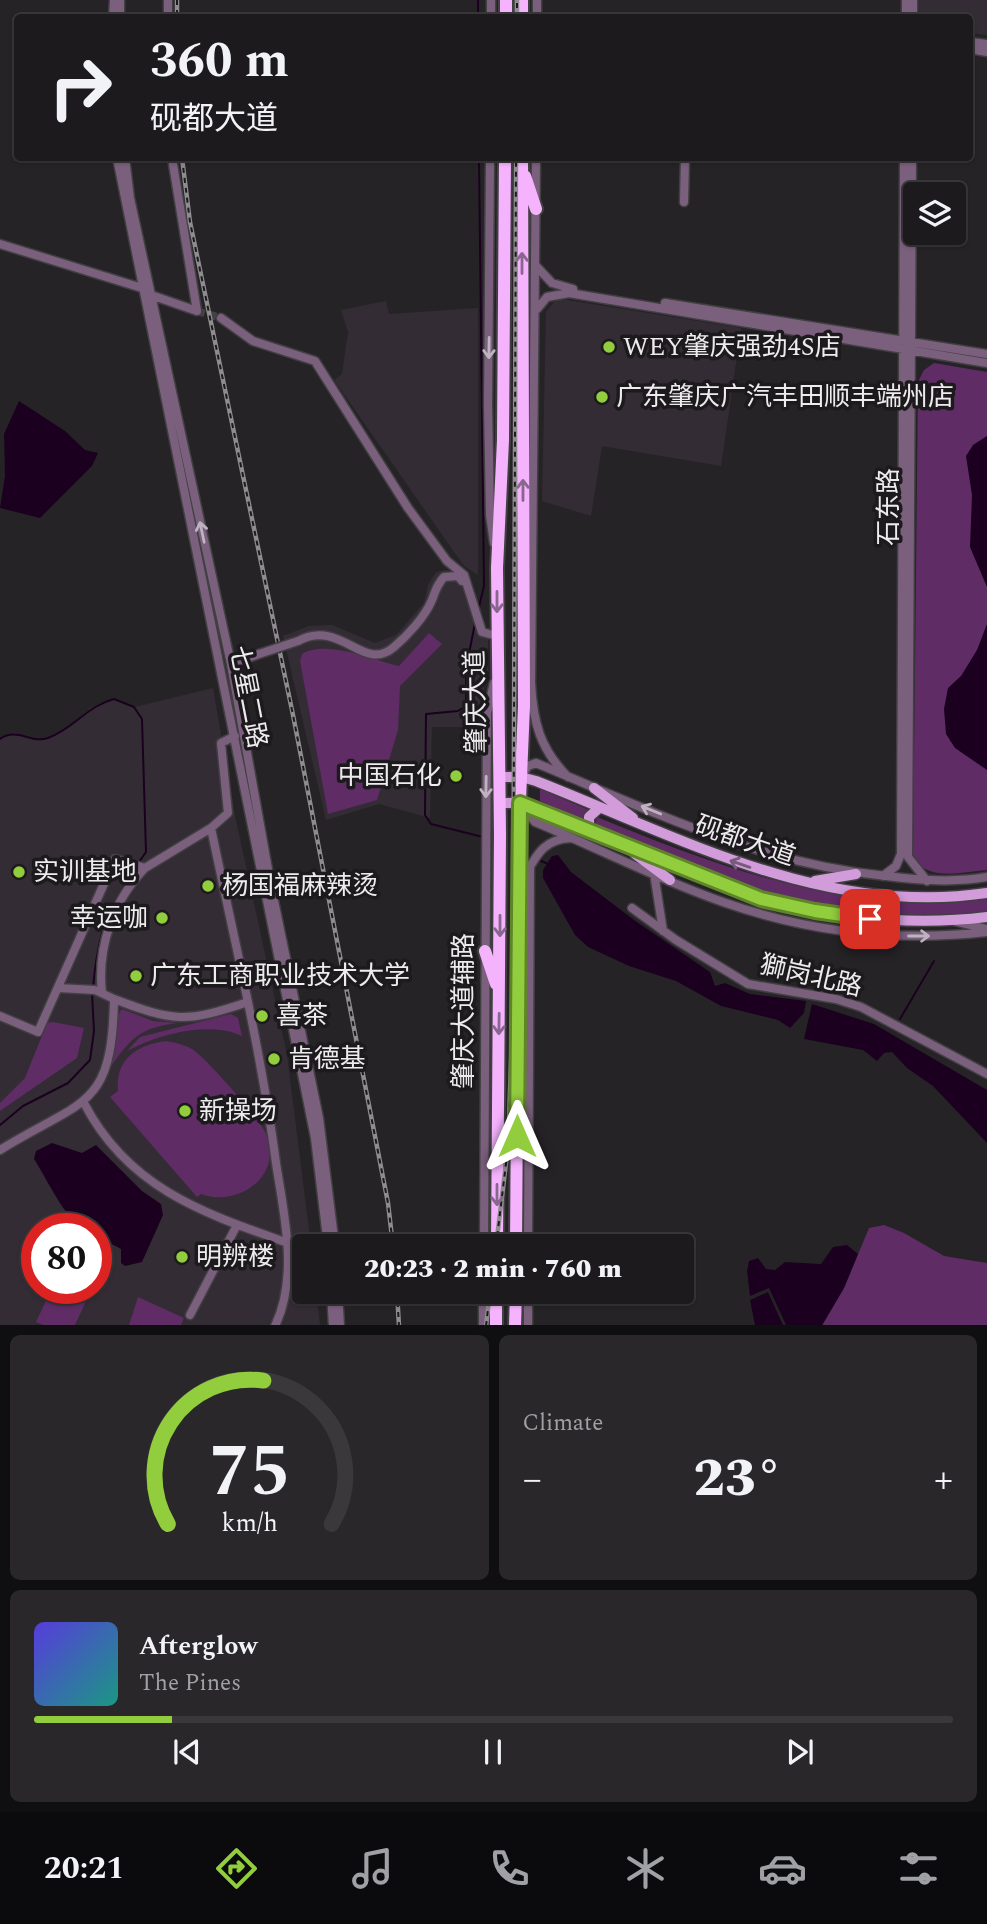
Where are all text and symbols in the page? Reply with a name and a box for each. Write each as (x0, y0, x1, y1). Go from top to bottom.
text: 360 m (150, 24, 289, 99)
icon: right (35, 42, 126, 133)
text: 砚都大道 (150, 95, 278, 144)
map controls (903, 182, 966, 245)
button: layers (903, 182, 966, 245)
one-way arrow (515, 252, 529, 275)
place label: WEY肇庆强劲4S店 (623, 327, 841, 367)
one-way arrow (482, 336, 496, 359)
marker: WEY肇庆强劲4S店 (601, 339, 617, 355)
place label: 广东肇庆广汽丰田顺丰端州店 (616, 377, 954, 417)
marker: 广东肇庆广汽丰田顺丰端州店 (594, 389, 610, 405)
street label: 石东路 (869, 468, 909, 546)
one-way arrow (516, 479, 530, 502)
one-way arrow (195, 521, 209, 544)
one-way arrow (490, 590, 504, 613)
street label: 七星二路 (218, 642, 278, 752)
street label: 肇庆大道 (455, 650, 497, 754)
place label: 中国石化 (338, 756, 442, 796)
marker: 中国石化 (448, 768, 464, 784)
one-way arrow (479, 775, 493, 798)
one-way arrow (641, 803, 662, 816)
street label: 砚都大道 (689, 805, 801, 877)
place label: 实训基地 (33, 852, 137, 892)
one-way arrow (730, 857, 752, 869)
marker: 实训基地 (11, 864, 27, 880)
place label: 杨国福麻辣烫 (222, 866, 378, 906)
marker: 杨国福麻辣烫 (200, 878, 216, 894)
pin (840, 889, 900, 949)
place label: 幸运咖 (70, 898, 148, 938)
icon: arrive (851, 900, 889, 938)
marker: 幸运咖 (154, 910, 170, 926)
one-way arrow (493, 914, 507, 937)
one-way arrow (908, 929, 931, 943)
street label: 肇庆大道辅路 (444, 933, 484, 1089)
street label: 獅岗北路 (756, 945, 866, 1007)
place label: 广东工商职业技术大学 (150, 956, 410, 996)
marker: 广东工商职业技术大学 (128, 968, 144, 984)
place label: 喜茶 (276, 996, 328, 1036)
marker: 喜茶 (254, 1008, 270, 1024)
one-way arrow (492, 1012, 506, 1035)
place label: 肯德基 (288, 1039, 366, 1079)
marker: 肯德基 (266, 1051, 282, 1067)
place label: 新操场 (199, 1091, 277, 1131)
position arrow (480, 1099, 554, 1173)
marker: 新操场 (177, 1103, 193, 1119)
one-way arrow (490, 1183, 504, 1206)
speed limit sign: 80 (21, 1213, 112, 1304)
place label: 明辨楼 (196, 1237, 274, 1277)
marker: 明辨楼 (174, 1249, 190, 1265)
text: 20:23 · 2 min · 760 m (364, 1249, 622, 1289)
text: Climate (523, 1406, 603, 1441)
text: 75 (208, 1417, 290, 1528)
text: 23° (694, 1440, 782, 1519)
text: − (523, 1451, 542, 1509)
text: + (934, 1451, 953, 1509)
text: km/h (221, 1504, 277, 1542)
text: Afterglow (139, 1626, 258, 1666)
text: The Pines (139, 1666, 241, 1701)
icon: previous (168, 1733, 206, 1771)
icon: pause (474, 1733, 512, 1771)
icon: next (781, 1733, 819, 1771)
text: 20:21 (44, 1844, 124, 1893)
icon: directions (212, 1844, 261, 1893)
icon: music (348, 1844, 397, 1893)
icon: phone (485, 1844, 534, 1893)
icon: climate (621, 1844, 670, 1893)
icon: car (758, 1844, 807, 1893)
icon: filters (894, 1844, 943, 1893)

